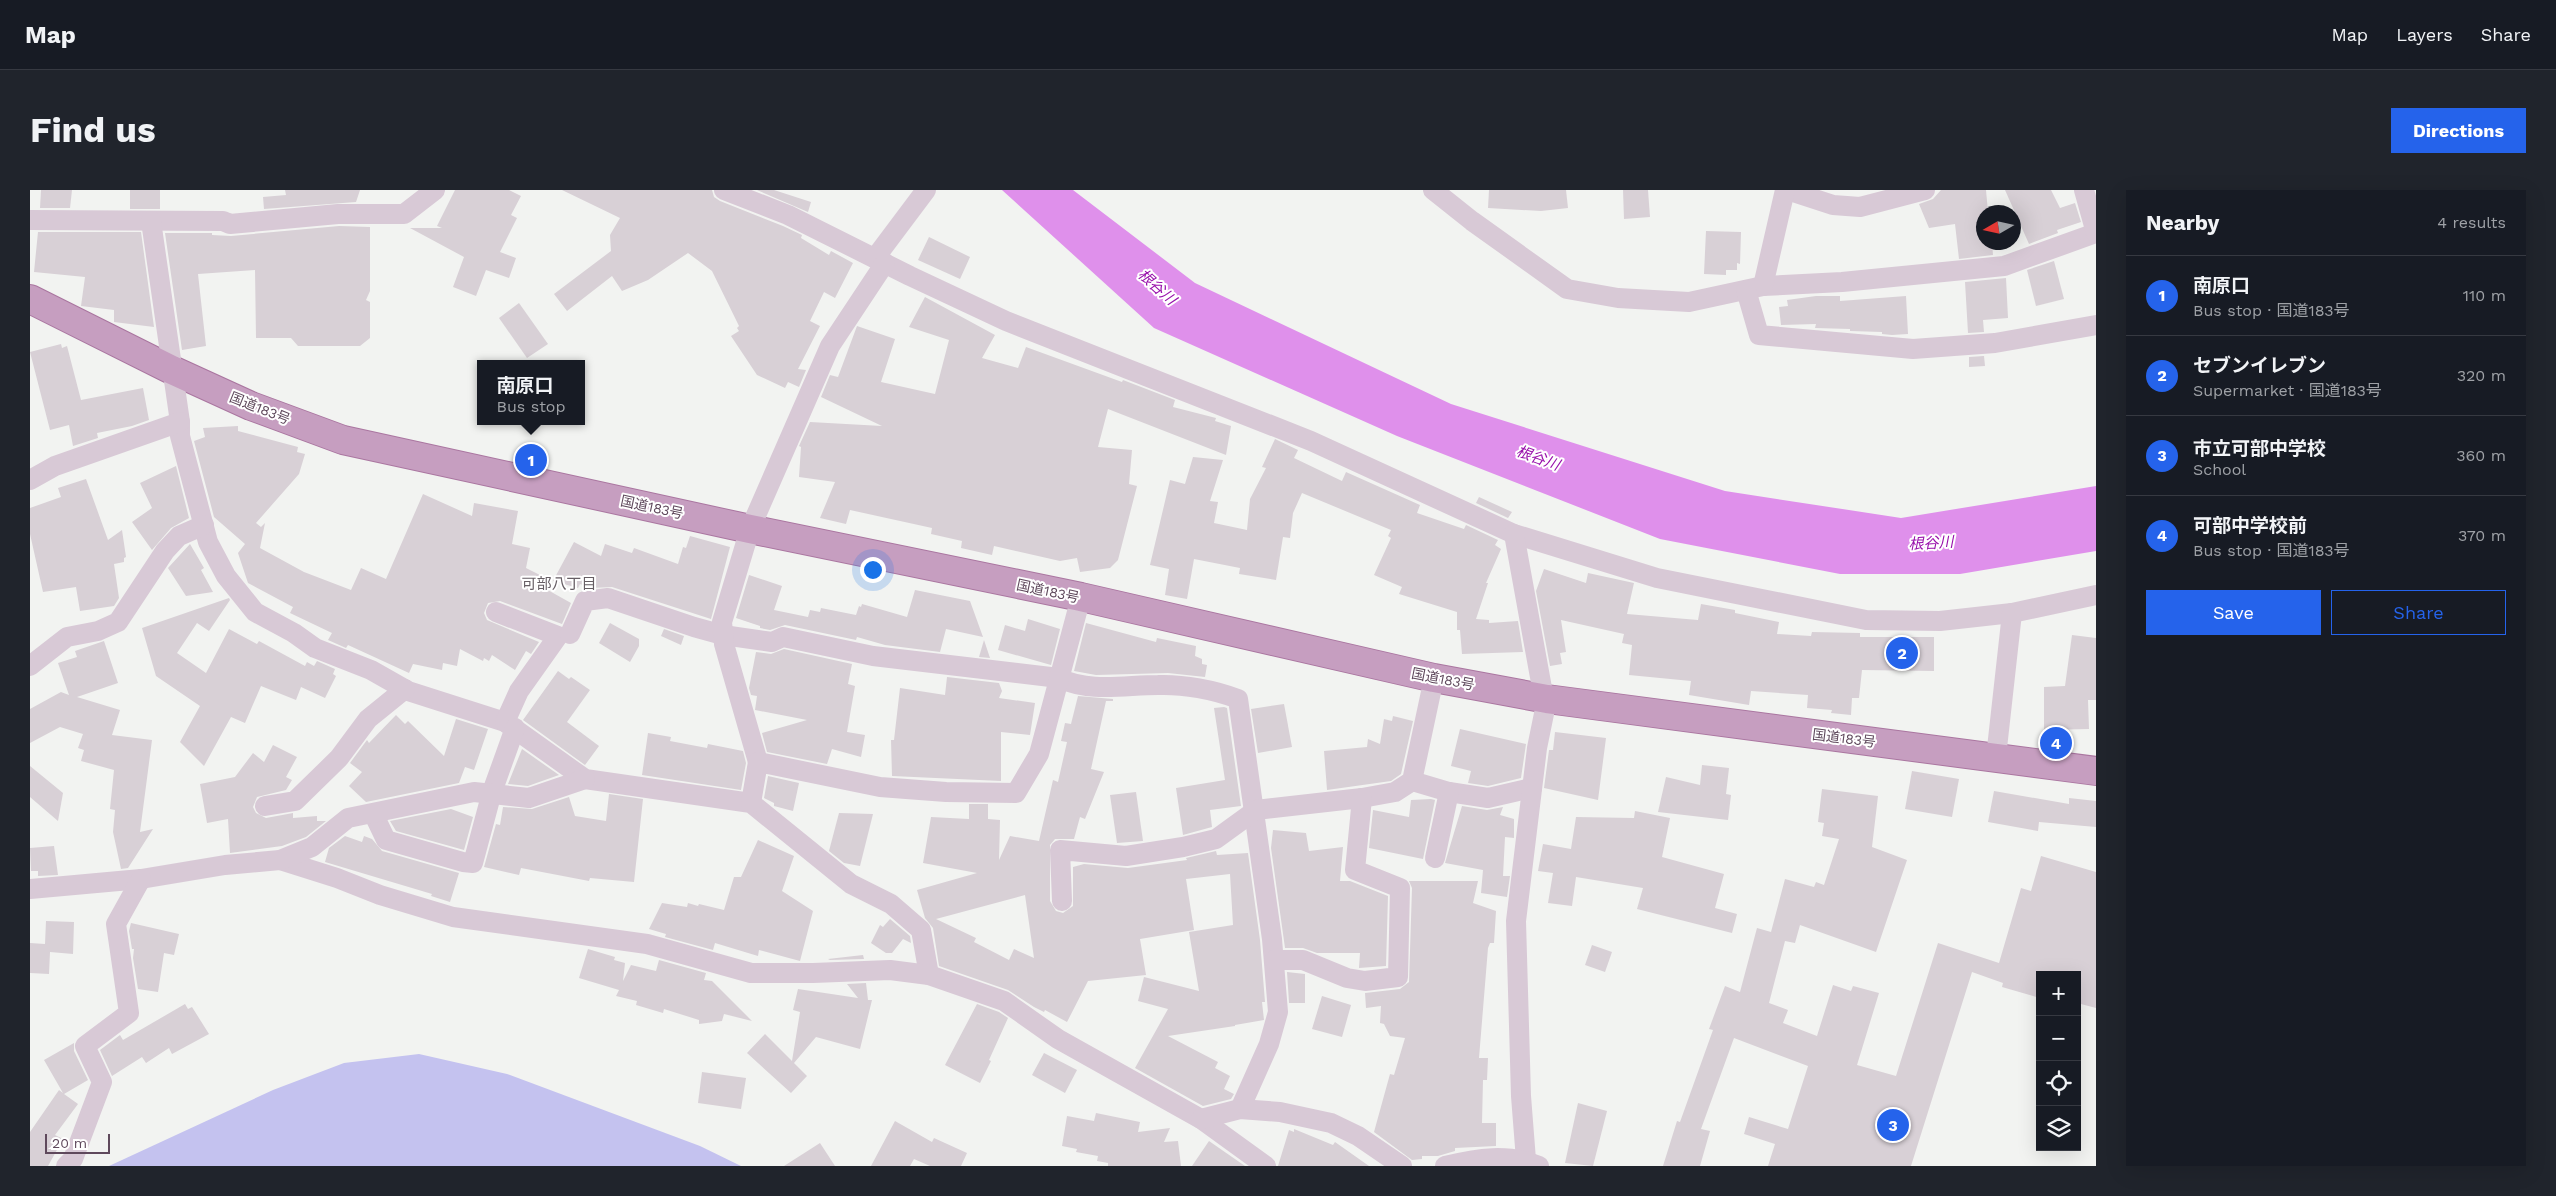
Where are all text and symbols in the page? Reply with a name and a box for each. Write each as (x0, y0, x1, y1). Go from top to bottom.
text: Map (25, 21, 76, 49)
text: Map (2331, 24, 2368, 45)
text: Layers (2396, 24, 2453, 45)
text: Share (2481, 24, 2531, 45)
button: Directions (2391, 108, 2526, 153)
text: Find us (30, 109, 156, 151)
north arrow (1976, 205, 2021, 250)
text: Nearby (2146, 210, 2219, 235)
text: 4 results (2437, 213, 2506, 232)
water label: 根谷川 (1134, 265, 1181, 310)
text: 南原口 (2193, 274, 2250, 297)
text: 1 (2159, 286, 2165, 305)
text: 110 m (2463, 286, 2506, 305)
text: Bus stop · 国道183号 (2193, 301, 2350, 320)
text: セブンイレブン (2193, 354, 2326, 377)
popup (477, 360, 585, 425)
text: 2 (2157, 366, 2167, 385)
text: 320 m (2457, 366, 2506, 385)
text: 南原口 (497, 374, 554, 397)
text: Supermarket · 国道183号 (2193, 381, 2382, 400)
street label: 国道183号 (227, 389, 293, 427)
text: Bus stop (497, 397, 565, 416)
text: 市立可部中学校 (2193, 437, 2326, 460)
pin: 1 (515, 441, 547, 479)
water label: 根谷川 (1514, 442, 1564, 475)
text: 3 (2157, 446, 2167, 465)
text: 360 m (2456, 446, 2506, 465)
text: School (2193, 460, 2246, 479)
street label: 国道183号 (619, 493, 685, 521)
text: 可部中学校前 (2193, 514, 2307, 537)
text: 4 (2157, 526, 2167, 545)
text: 370 m (2458, 526, 2506, 545)
water label: 根谷川 (1908, 533, 1956, 553)
text: Bus stop · 国道183号 (2193, 541, 2350, 560)
your location (860, 557, 886, 583)
district label: 可部八丁目 (521, 575, 597, 593)
street label: 国道183号 (1015, 577, 1081, 605)
button: Save (2146, 590, 2321, 635)
button: Share (2331, 590, 2506, 635)
pin: 2 (1886, 634, 1918, 672)
street label: 国道183号 (1410, 665, 1476, 693)
pin: 4 (2040, 724, 2072, 762)
street label: 国道183号 (1811, 726, 1877, 750)
map controls (2036, 971, 2081, 1151)
button: + (2036, 971, 2081, 1016)
button: − (2036, 1016, 2081, 1061)
button: locate (2036, 1061, 2081, 1106)
pin: 3 (1877, 1106, 1909, 1144)
button: layers (2036, 1106, 2081, 1151)
scale bar (45, 1131, 110, 1154)
text: 20 m (52, 1135, 87, 1151)

